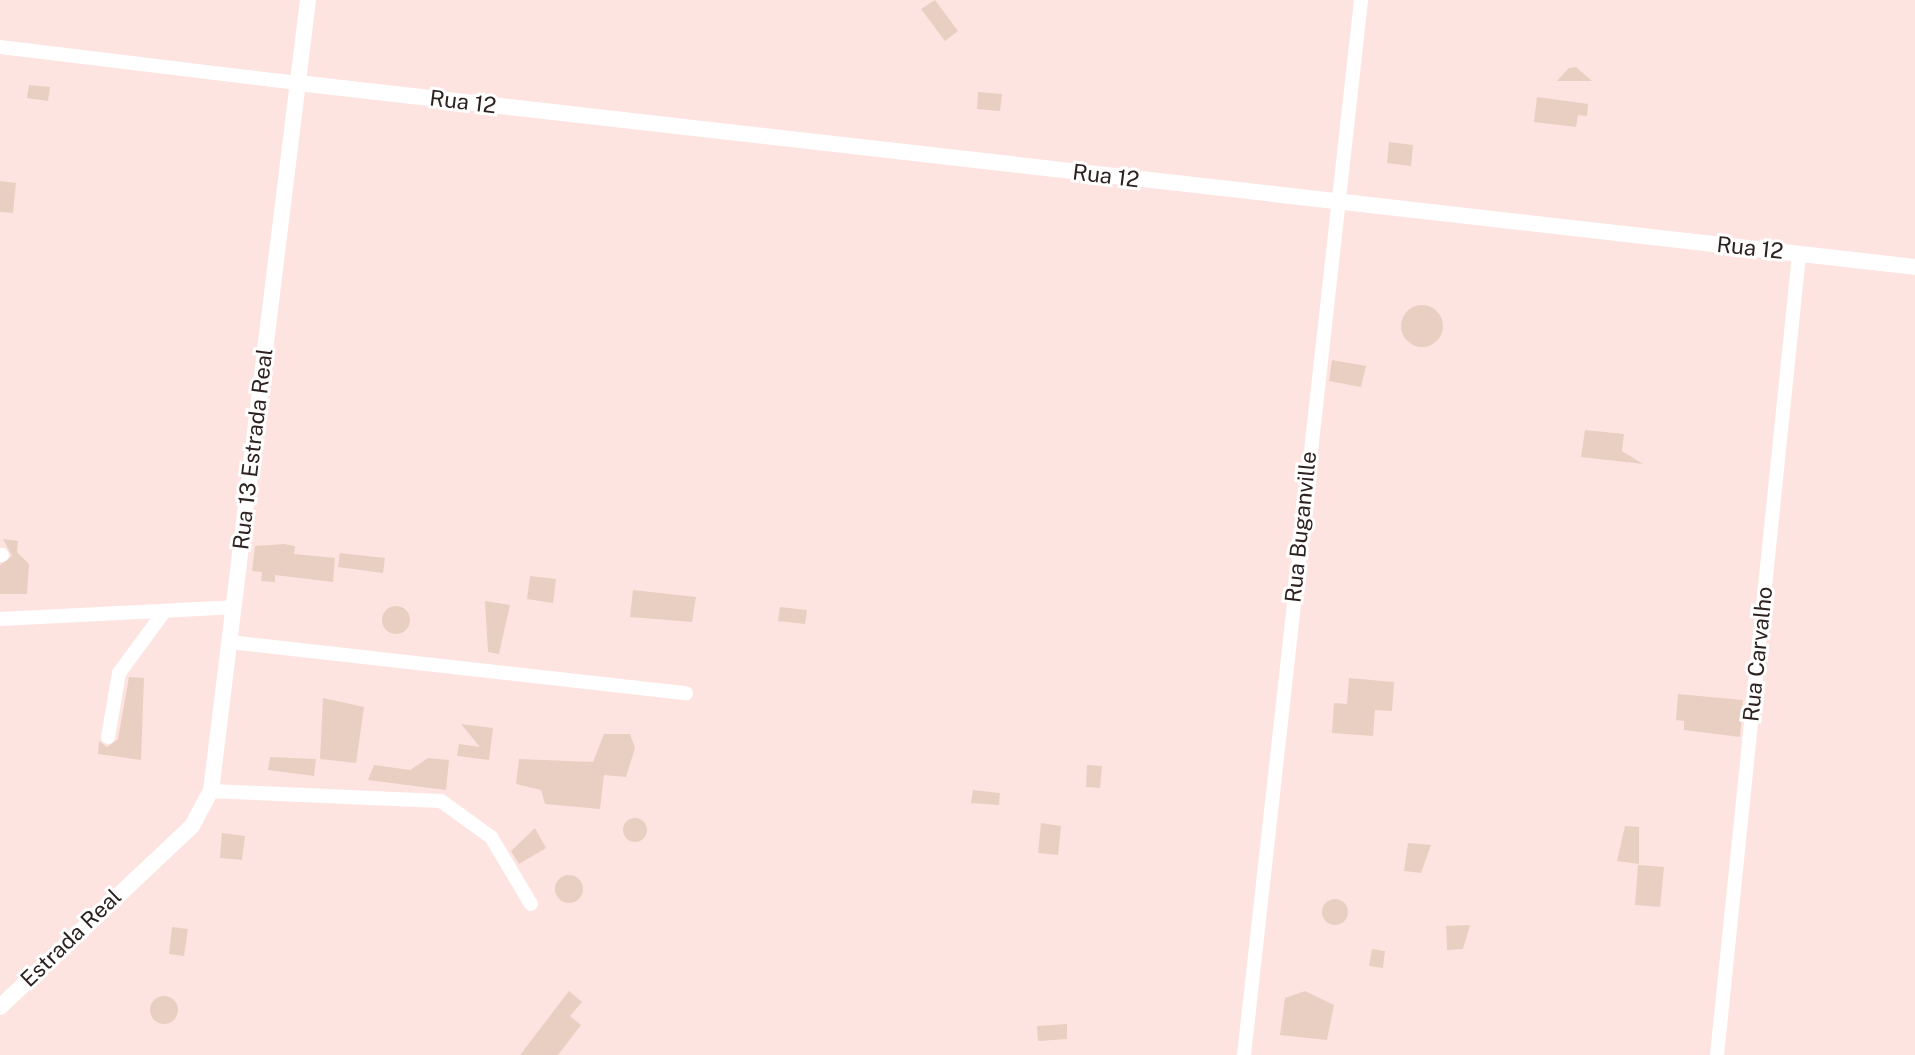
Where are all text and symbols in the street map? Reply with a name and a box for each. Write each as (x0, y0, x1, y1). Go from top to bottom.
street label: Rua 12 (428, 85, 498, 119)
street label: Rua 12 (1071, 159, 1141, 193)
street label: Rua 12 (1715, 231, 1785, 265)
street label: Rua 13 Estrada Real (228, 347, 278, 551)
street label: Rua Buganville (1280, 450, 1322, 604)
street label: Rua Carvalho (1738, 585, 1778, 723)
street label: Estrada Real (15, 884, 127, 992)

